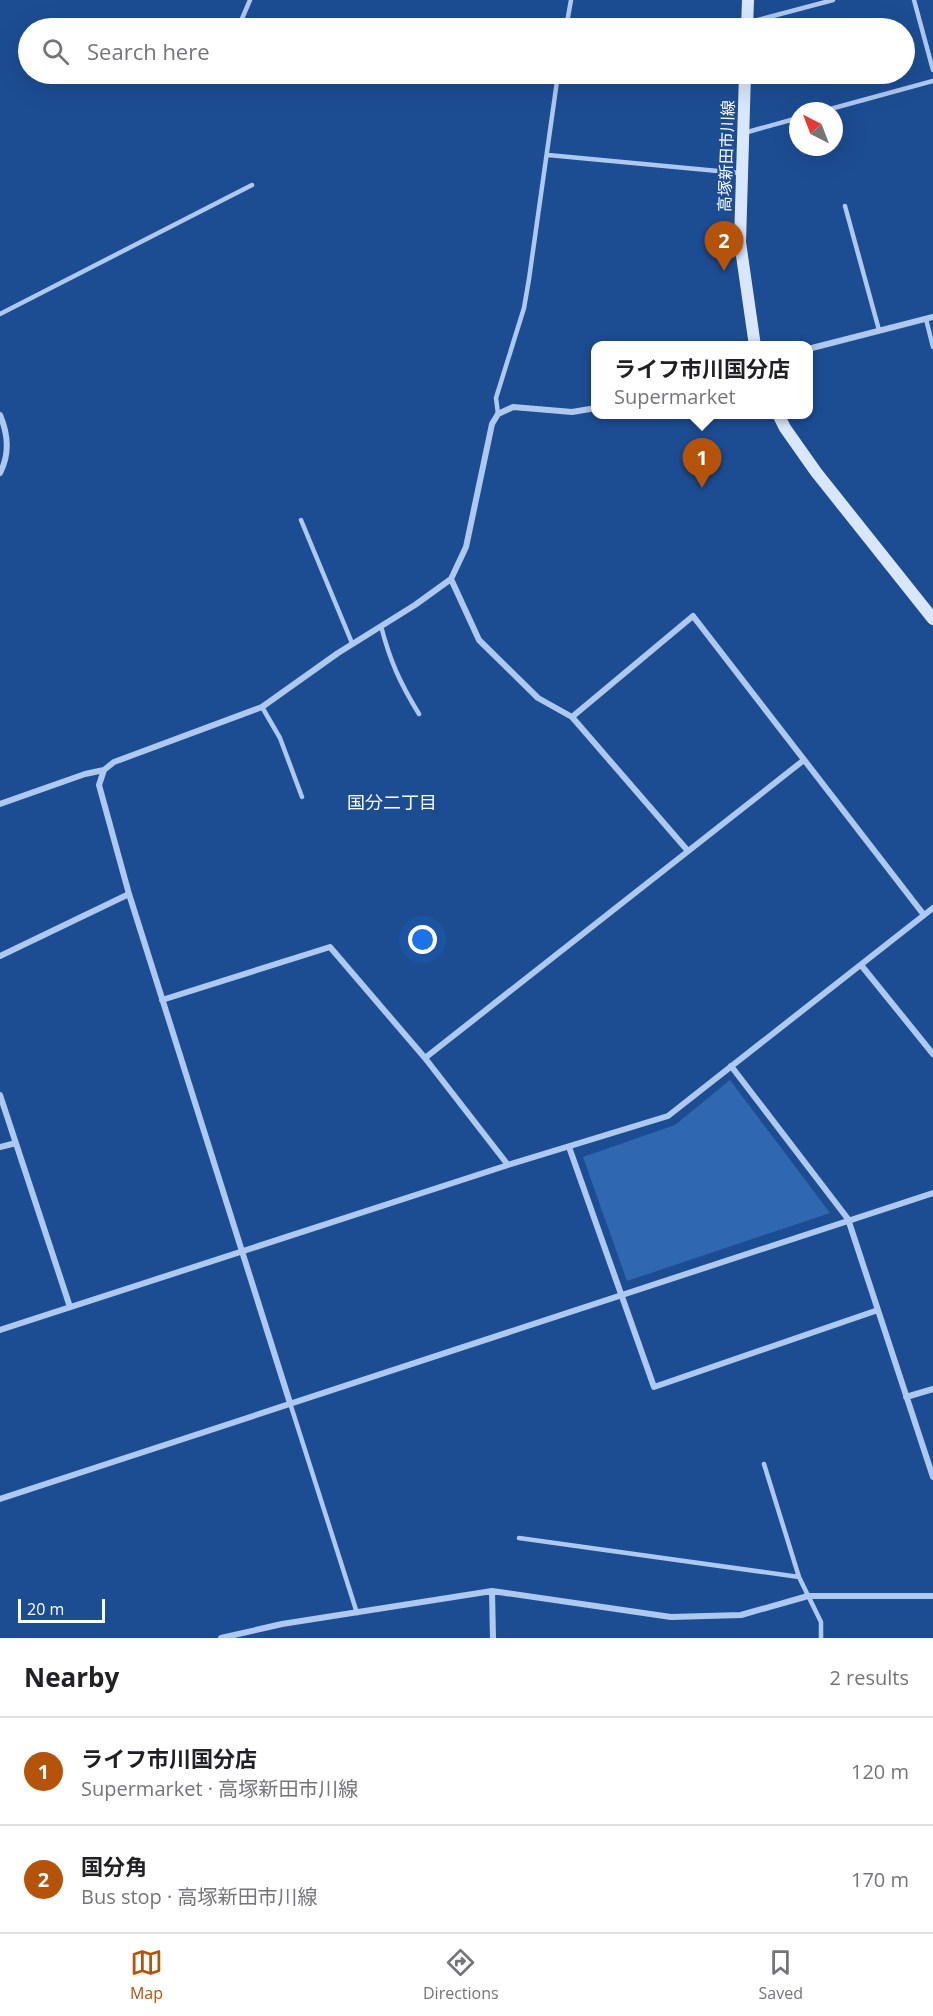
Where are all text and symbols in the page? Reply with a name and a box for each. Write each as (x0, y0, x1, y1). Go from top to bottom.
search box (18, 18, 915, 84)
icon: search (39, 35, 72, 68)
text: Search here (87, 36, 210, 66)
street label: 高塚新田市川線 (713, 100, 739, 212)
north arrow (789, 102, 843, 156)
pin: 2 (704, 222, 744, 271)
popup (591, 341, 813, 419)
text: ライフ市川国分店 (614, 353, 790, 383)
text: Supermarket (614, 383, 736, 410)
pin: 1 (682, 438, 722, 488)
district label: 国分二丁目 (347, 790, 437, 814)
your location (408, 925, 437, 954)
scale bar (18, 1596, 105, 1624)
text: 20 m (27, 1598, 64, 1620)
text: Nearby (24, 1659, 119, 1695)
text: 2 results (829, 1664, 909, 1691)
text: ライフ市川国分店 (81, 1743, 257, 1773)
text: 1 (38, 1758, 49, 1785)
text: 120 m (851, 1758, 909, 1785)
text: Supermarket · 高塚新田市川線 (81, 1775, 358, 1802)
text: 国分角 (81, 1851, 147, 1881)
text: 2 (38, 1866, 49, 1893)
text: 170 m (851, 1866, 909, 1893)
text: Bus stop · 高塚新田市川線 (81, 1883, 317, 1910)
tab: Map (130, 1946, 163, 2004)
tab: Directions (423, 1946, 499, 2004)
tab: Saved (759, 1946, 803, 2004)

